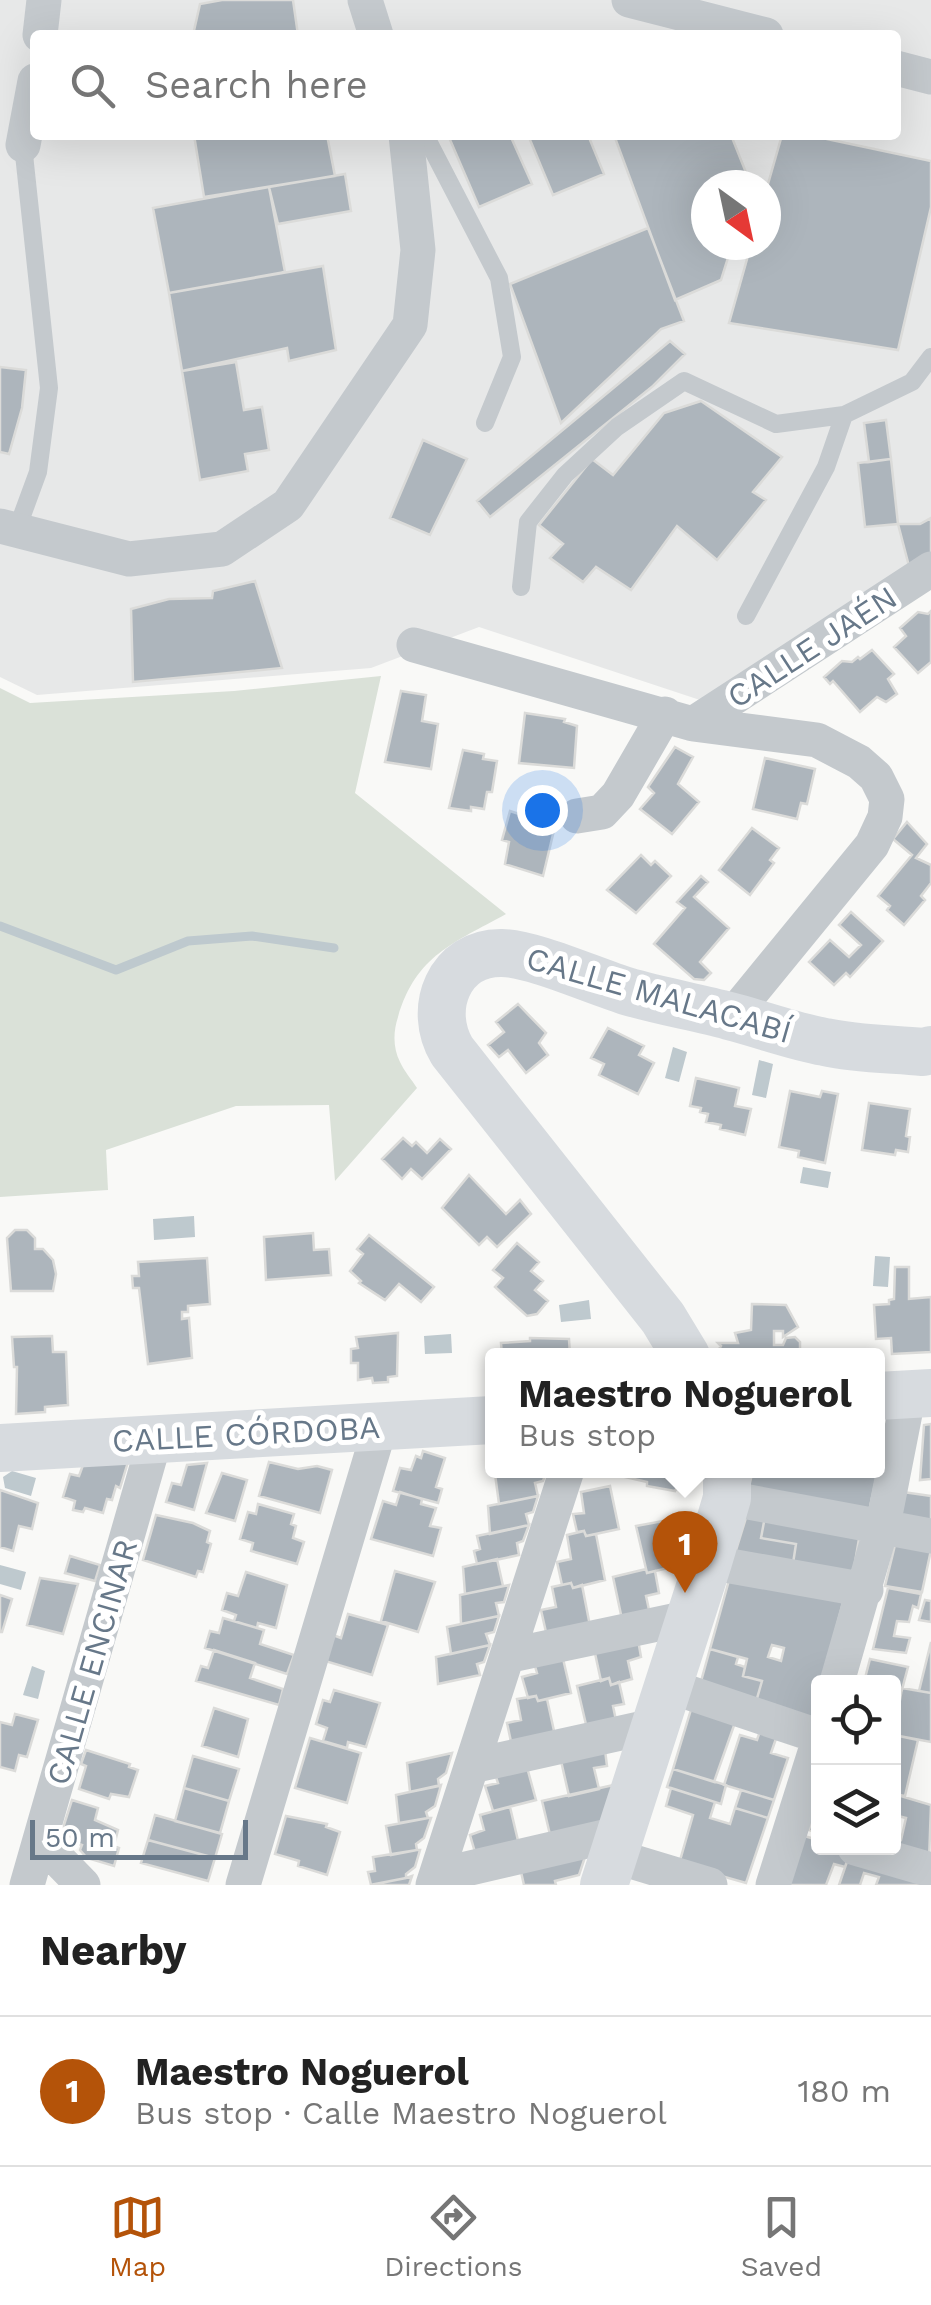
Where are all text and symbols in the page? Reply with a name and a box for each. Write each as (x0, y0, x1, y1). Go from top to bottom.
search box (30, 30, 901, 140)
icon: search (65, 58, 120, 113)
text: Search here (145, 63, 368, 107)
north arrow (691, 170, 781, 260)
street label: CALLE JAÉN (720, 578, 904, 716)
your location (517, 785, 568, 836)
street label: CALLE MALACABÍ (522, 939, 796, 1051)
popup (485, 1348, 885, 1478)
text: Maestro Noguerol (518, 1372, 852, 1416)
street label: CALLE CÓRDOBA (111, 1408, 381, 1460)
text: Bus stop (518, 1416, 656, 1454)
pin: 1 (652, 1510, 718, 1593)
street label: CALLE ENCINAR (39, 1535, 145, 1789)
map controls (811, 1675, 901, 1855)
button: locate (811, 1675, 901, 1765)
button: layers (811, 1765, 901, 1855)
scale bar (30, 1815, 248, 1860)
text: 50 m (45, 1821, 115, 1854)
text: Nearby (40, 1926, 187, 1975)
text: Maestro Noguerol (135, 2050, 469, 2094)
text: 1 (66, 2072, 79, 2110)
text: 180 m (797, 2072, 891, 2110)
text: Bus stop · Calle Maestro Noguerol (135, 2094, 667, 2132)
tab: Map (109, 2190, 166, 2283)
tab: Directions (384, 2190, 523, 2283)
tab: Saved (741, 2190, 822, 2283)

